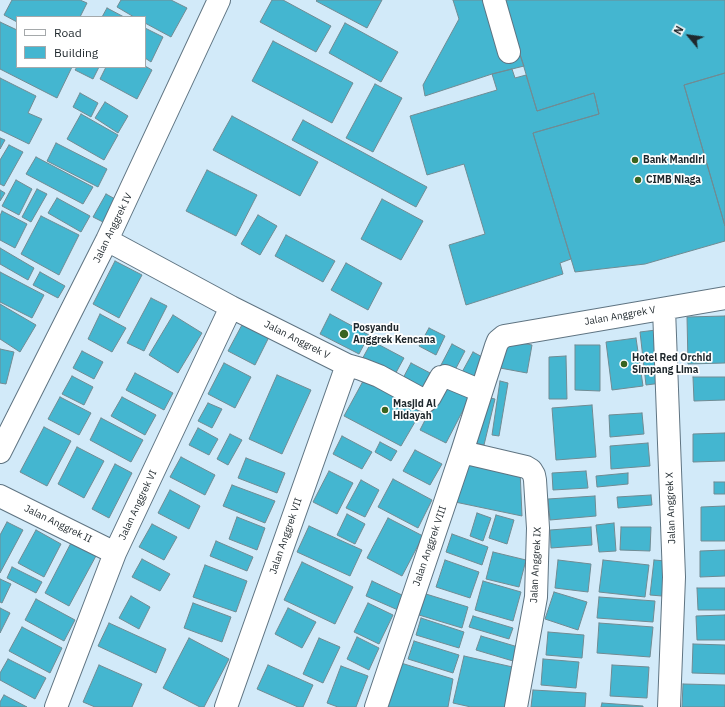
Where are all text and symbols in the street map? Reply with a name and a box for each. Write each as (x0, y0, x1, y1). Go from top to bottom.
legend (16, 16, 146, 68)
north arrow (669, 16, 709, 56)
text: N (670, 23, 687, 37)
text: Road (54, 25, 82, 40)
text: Building (54, 45, 98, 60)
place label: Bank Mandiri (643, 154, 705, 166)
marker: Bank Mandiri (630, 155, 640, 165)
place label: CIMB Niaga (646, 174, 701, 186)
marker: CIMB Niaga (633, 175, 643, 185)
street label: Jalan Anggrek IV (91, 191, 135, 265)
street label: Jalan Anggrek V (583, 304, 657, 328)
street label: Jalan Anggrek V (262, 318, 332, 362)
place label: Posyandu Anggrek Kencana (353, 322, 435, 346)
marker: Posyandu Anggrek Kencana (338, 328, 350, 340)
place label: Hotel Red Orchid Simpang Lima (632, 352, 711, 376)
marker: Hotel Red Orchid Simpang Lima (619, 359, 629, 369)
place label: Masjid Al Hidayah (393, 398, 436, 422)
marker: Masjid Al Hidayah (380, 405, 390, 415)
street label: Jalan Anggrek VI (116, 468, 160, 542)
street label: Jalan Anggrek X (664, 472, 678, 544)
street label: Jalan Anggrek VII (267, 496, 305, 576)
street label: Jalan Anggrek II (22, 502, 94, 546)
street label: Jalan Anggrek VIII (411, 504, 449, 588)
street label: Jalan Anggrek IX (528, 527, 544, 603)

